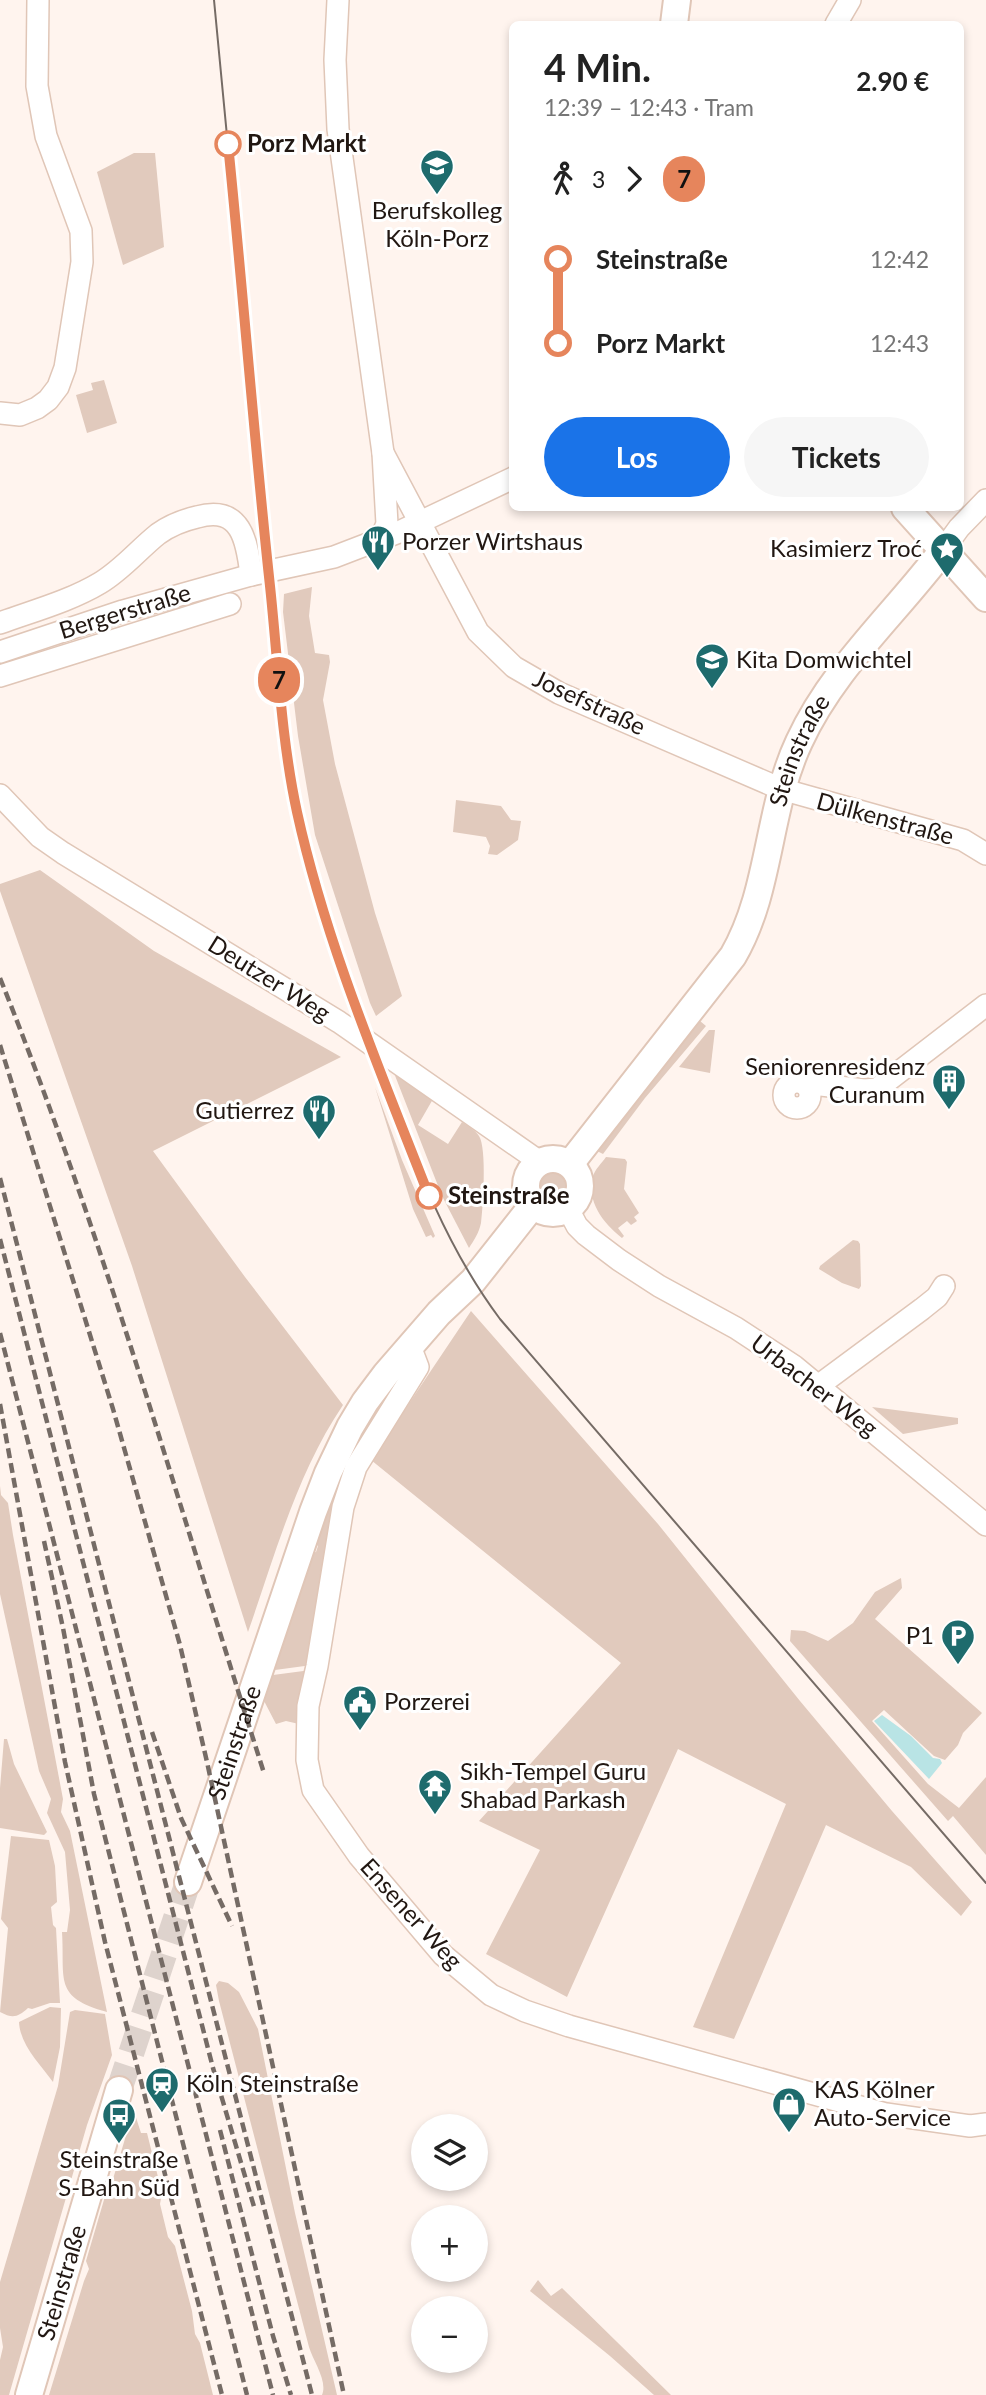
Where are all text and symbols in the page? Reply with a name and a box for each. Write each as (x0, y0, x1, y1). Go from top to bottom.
text: 4 Min. (544, 44, 651, 90)
text: 2.90 € (856, 65, 929, 97)
text: 12:39 – 12:43 · Tram (544, 93, 754, 121)
place label: Porz Markt (247, 128, 366, 157)
marker: Porz Markt (215, 131, 241, 157)
school or university icon: Berufskolleg Köln-Porz (418, 147, 456, 196)
icon: walk (544, 160, 582, 198)
icon: forward (615, 160, 653, 198)
text: 7 (677, 164, 691, 193)
text: 3 (592, 165, 605, 193)
place label: Berufskolleg Köln-Porz (372, 195, 502, 252)
text: Steinstraße (596, 243, 728, 275)
text: 12:42 (870, 245, 929, 273)
text: Porz Markt (596, 327, 725, 359)
text: 12:43 (870, 329, 929, 357)
button: Los (544, 417, 730, 497)
button: Tickets (744, 417, 929, 497)
restaurant icon: Porzer Wirtshaus (359, 523, 397, 572)
place label: Porzer Wirtshaus (402, 526, 583, 555)
place icon: Kasimierz Troć (928, 530, 966, 579)
place label: Kasimierz Troć (770, 533, 922, 562)
street label: Bergerstraße (55, 577, 194, 644)
school or university icon: Kita Domwichtel (693, 641, 731, 690)
place label: Kita Domwichtel (736, 644, 912, 673)
line badge: 7 (256, 657, 302, 703)
street label: Josefstraße (529, 663, 650, 740)
text: 7 (272, 665, 286, 694)
street label: Steinstraße (762, 688, 835, 809)
street label: Dülkenstraße (814, 785, 957, 850)
street label: Deutzer Weg (203, 929, 336, 1027)
place label: Seniorenresidenz Curanum (745, 1051, 925, 1108)
building icon: Seniorenresidenz Curanum (930, 1062, 968, 1111)
restaurant icon: Gutierrez (300, 1092, 338, 1141)
place label: Gutierrez (195, 1095, 294, 1124)
place label: Steinstraße (448, 1180, 570, 1209)
marker: Steinstraße (416, 1183, 442, 1209)
street label: Urbacher Weg (746, 1328, 884, 1442)
parking icon: P1 (939, 1617, 977, 1666)
place label: P1 (906, 1620, 934, 1649)
street label: Steinstraße (201, 1681, 266, 1803)
public building icon: Porzerei (341, 1683, 379, 1732)
place label: Porzerei (384, 1686, 470, 1715)
place label: Sikh-Tempel Guru Shabad Parkash (460, 1756, 646, 1813)
temple icon: Sikh-Tempel Guru Shabad Parkash (416, 1767, 454, 1816)
street label: Ensener Weg (355, 1852, 469, 1974)
station icon: Köln Steinstraße (143, 2065, 181, 2114)
place label: Köln Steinstraße (186, 2068, 359, 2097)
place label: KAS Kölner Auto-Service (814, 2074, 951, 2131)
shop icon: KAS Kölner Auto-Service (770, 2085, 808, 2134)
bus stop icon: Steinstraße S-Bahn Süd (100, 2096, 138, 2145)
map controls (411, 2114, 488, 2373)
button: layers (411, 2114, 488, 2191)
place label: Steinstraße S-Bahn Süd (58, 2144, 180, 2201)
button: + (411, 2205, 488, 2282)
street label: Steinstraße (30, 2221, 91, 2344)
button: − (411, 2296, 488, 2373)

